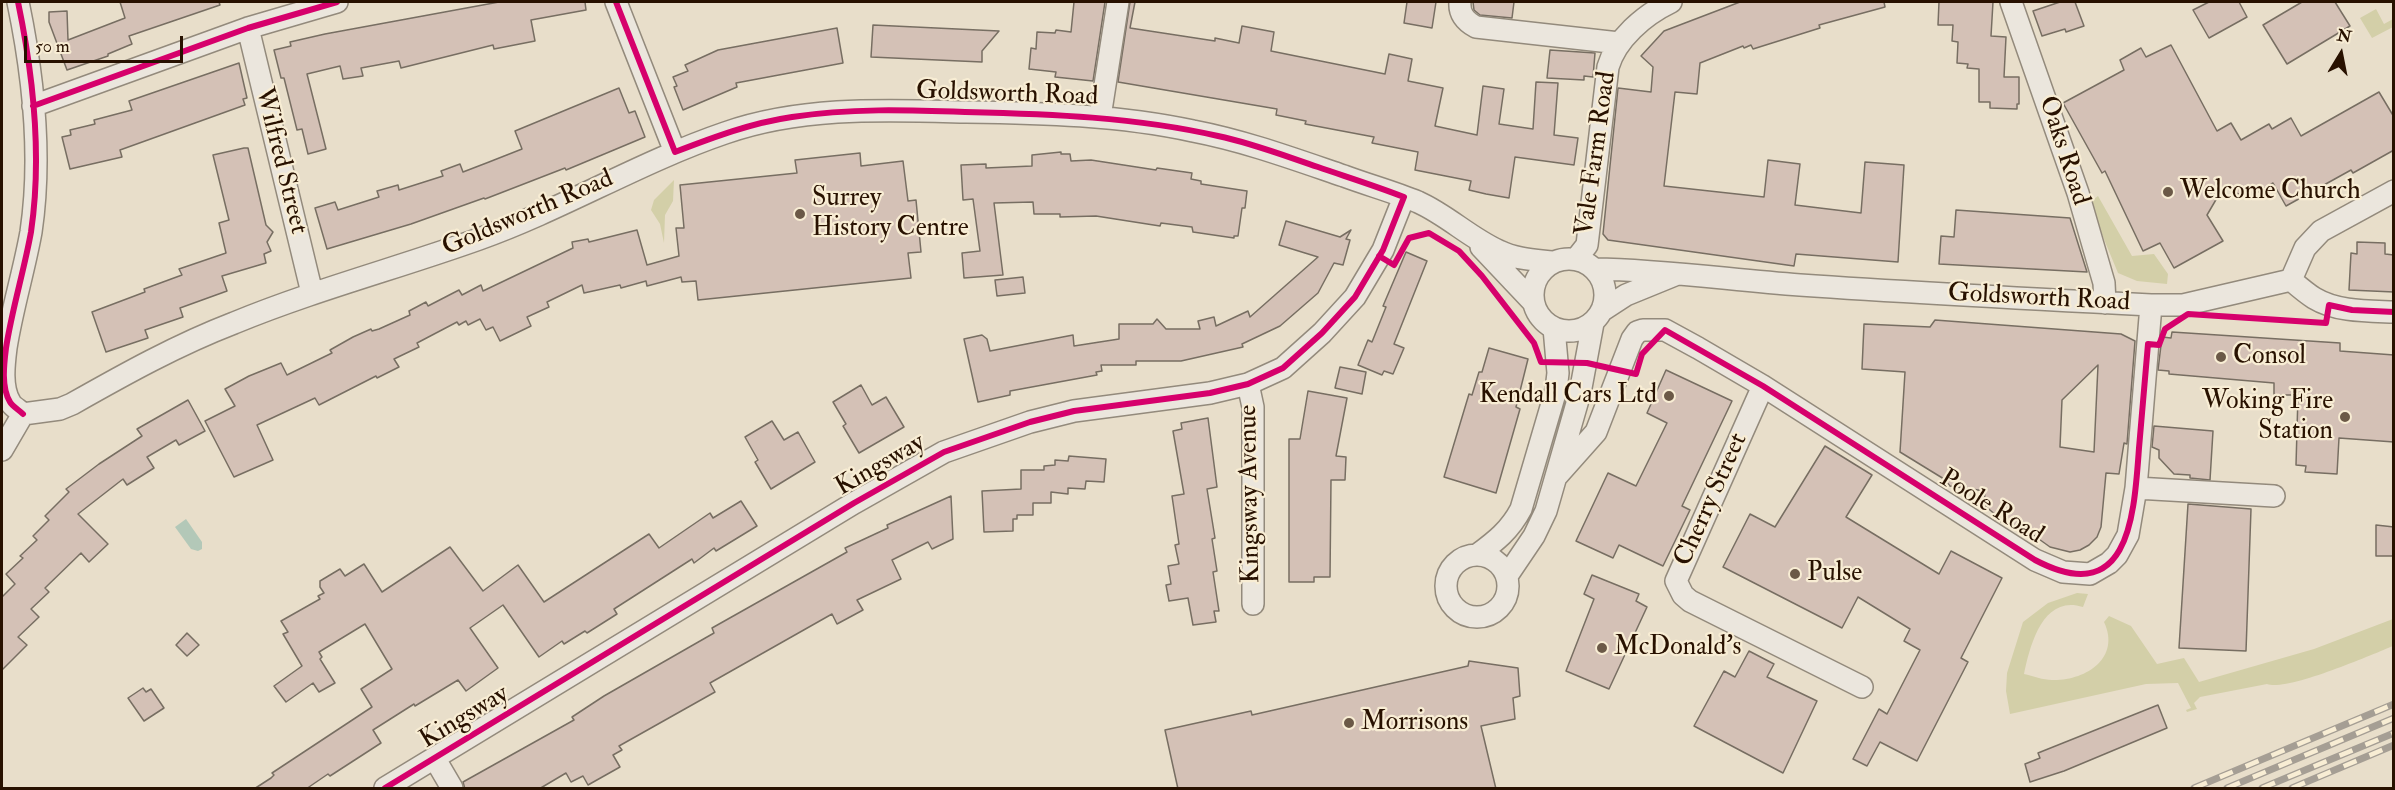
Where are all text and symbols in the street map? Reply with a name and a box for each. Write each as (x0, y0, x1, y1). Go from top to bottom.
scale bar (27, 24, 186, 62)
north arrow (2311, 24, 2371, 84)
text: N (2335, 25, 2353, 47)
text: 50 m (35, 35, 70, 58)
street label: Vale Farm Road (1570, 70, 1624, 238)
street label: Goldsworth Road (915, 76, 1099, 114)
street label: Wilfred Street (247, 85, 313, 237)
street label: Oaks Road (2031, 93, 2095, 209)
street label: Goldsworth Road (438, 164, 618, 264)
place label: Welcome Church (2180, 176, 2361, 208)
place label: Surrey History Centre (812, 183, 969, 244)
marker: Welcome Church (2161, 185, 2175, 199)
marker: Surrey History Centre (793, 207, 807, 221)
street label: Goldsworth Road (1947, 279, 2131, 319)
place label: Consol (2233, 341, 2306, 373)
marker: Consol (2214, 350, 2228, 364)
place label: Kendall Cars Ltd (1479, 380, 1657, 412)
place label: Woking Fire Station (2202, 386, 2333, 448)
marker: Kendall Cars Ltd (1662, 389, 1676, 403)
street label: Kingsway Avenue (1234, 404, 1268, 584)
marker: Woking Fire Station (2338, 410, 2352, 424)
street label: Kingsway (831, 428, 931, 504)
street label: Cherry Street (1669, 429, 1755, 571)
street label: Poole Road (1933, 464, 2049, 552)
place label: Pulse (1807, 558, 1862, 590)
marker: Pulse (1788, 567, 1802, 581)
place label: McDonald's (1614, 632, 1741, 664)
marker: McDonald's (1595, 641, 1609, 655)
street label: Kingsway (415, 679, 515, 757)
place label: Morrisons (1361, 707, 1468, 739)
marker: Morrisons (1342, 716, 1356, 730)

